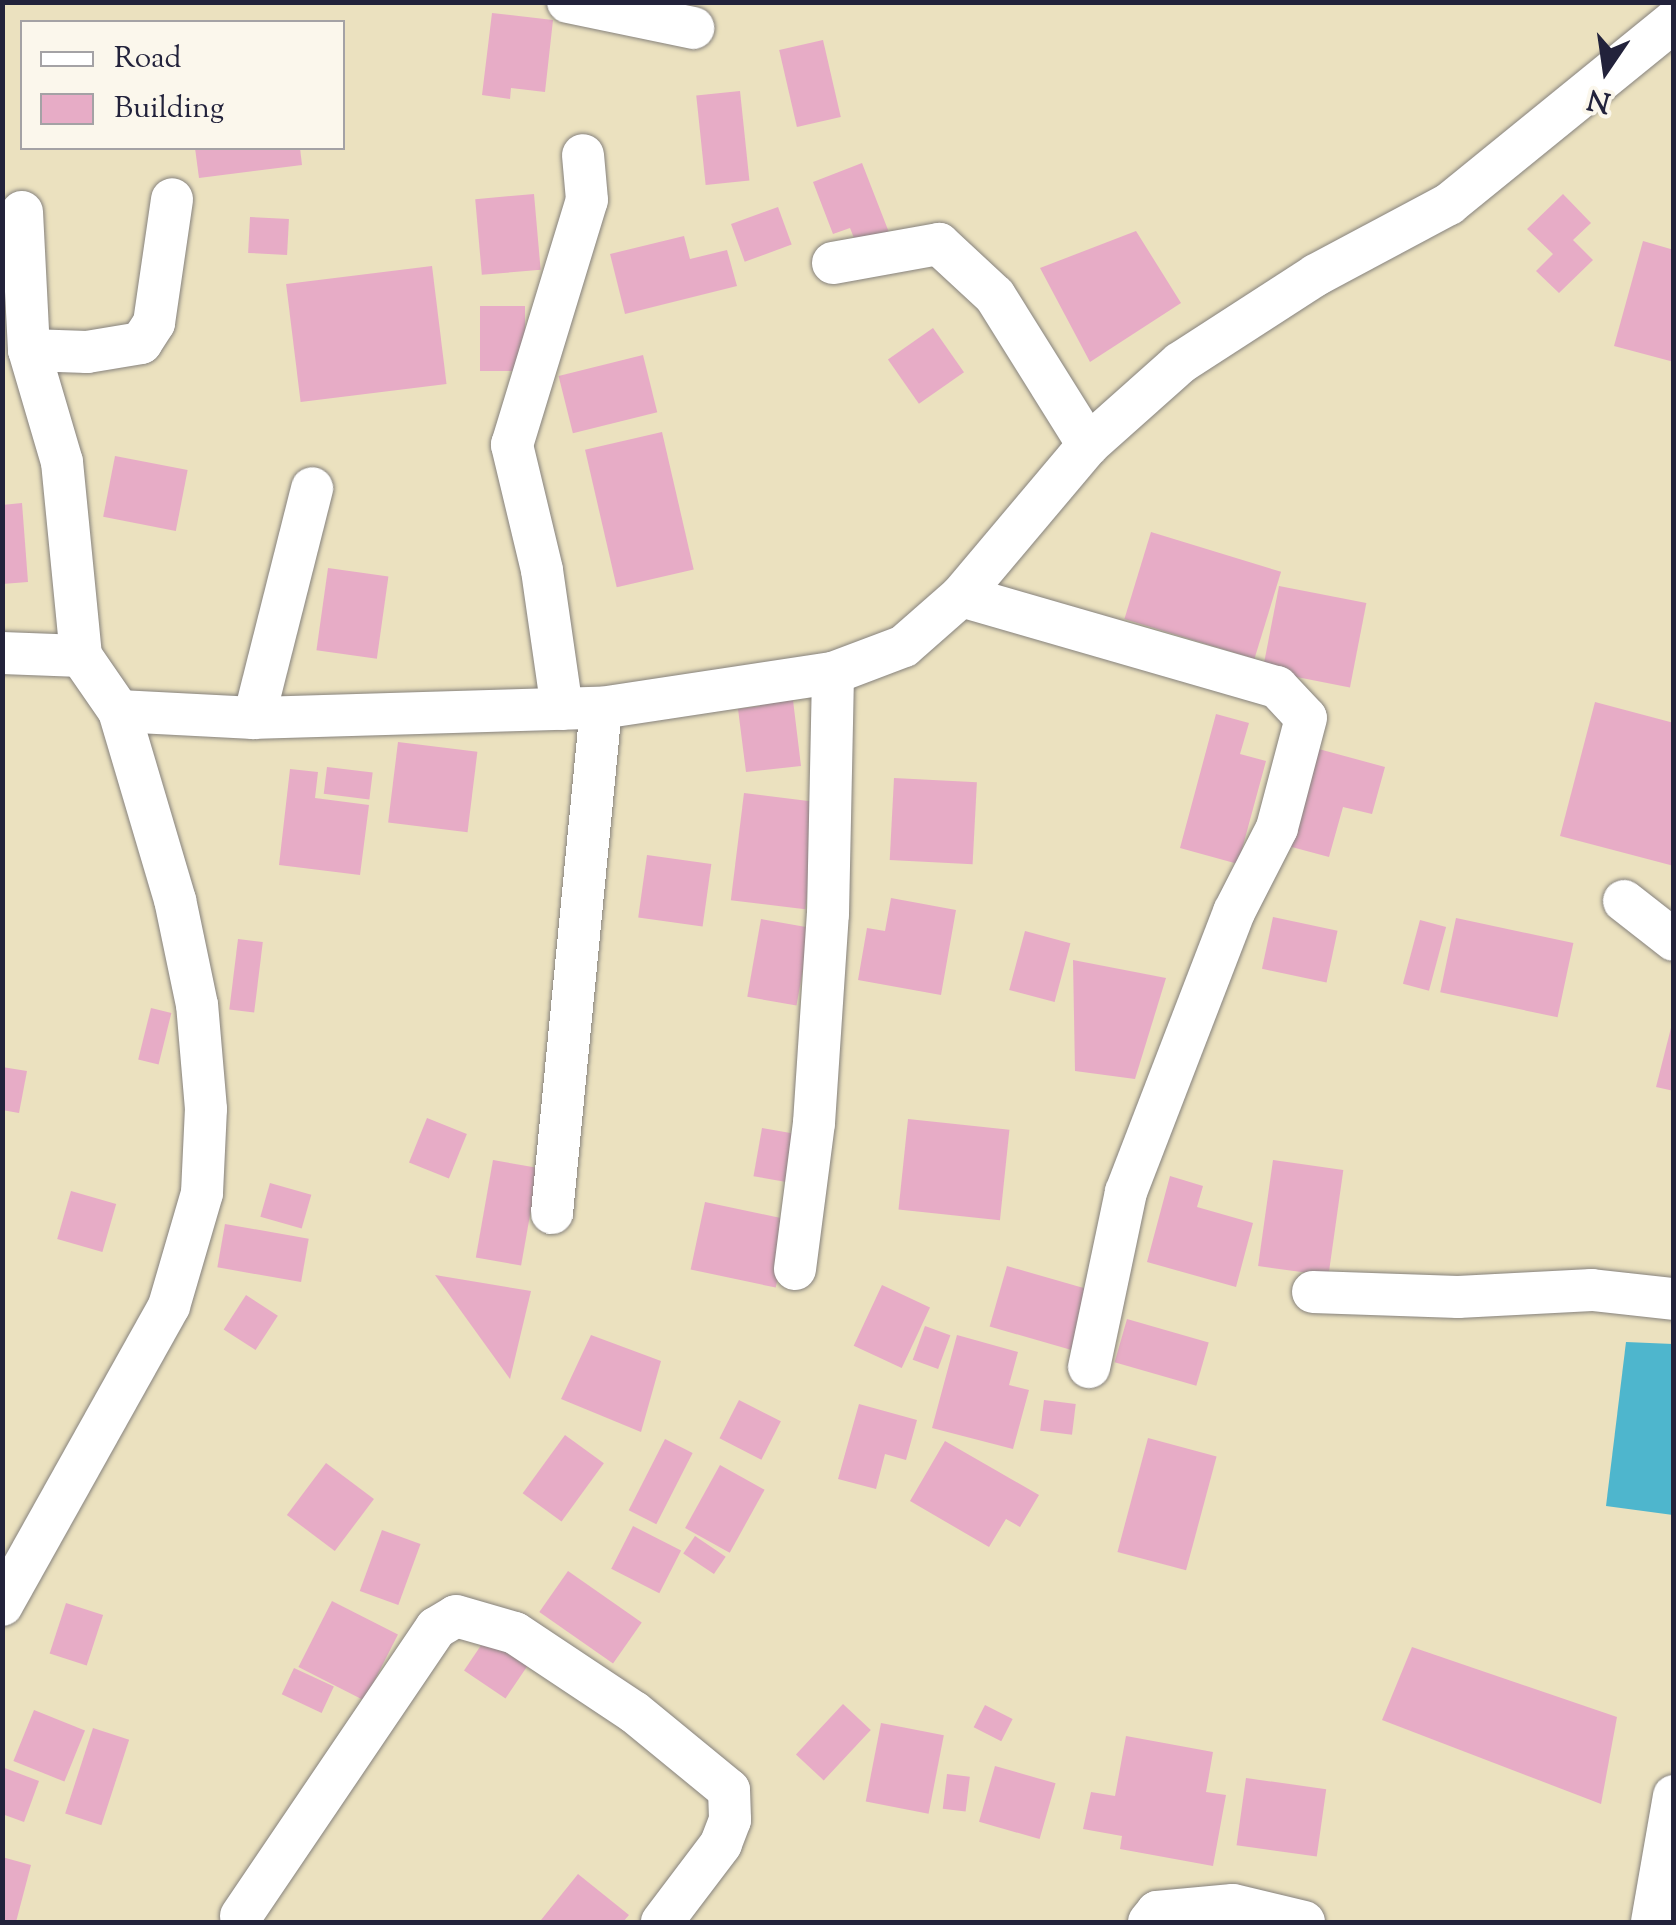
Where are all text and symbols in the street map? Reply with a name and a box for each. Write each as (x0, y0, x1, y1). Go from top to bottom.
legend (20, 20, 345, 150)
north arrow (1556, 20, 1656, 120)
text: Road (114, 38, 181, 81)
text: N (1584, 77, 1615, 121)
text: Building (114, 88, 224, 131)

